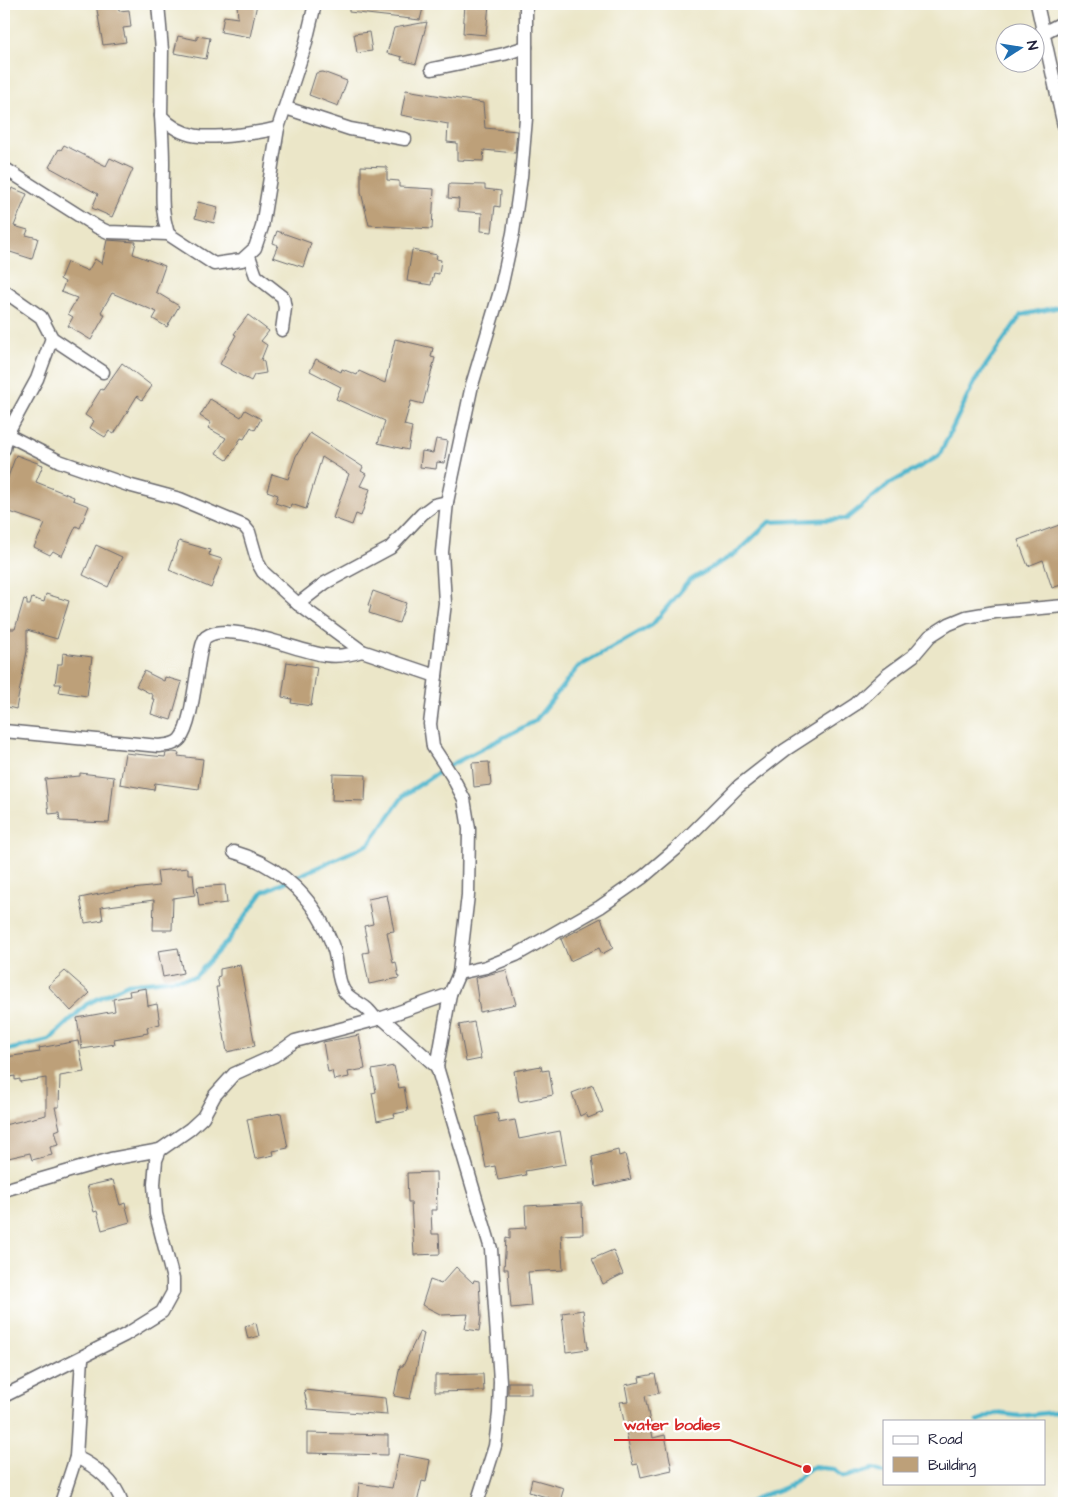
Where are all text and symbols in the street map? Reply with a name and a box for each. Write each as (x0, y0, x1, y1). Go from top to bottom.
north arrow (996, 22, 1046, 72)
text: N (1021, 39, 1042, 52)
callout: water bodies (614, 1409, 730, 1440)
text: water bodies (624, 1414, 720, 1436)
legend (883, 1420, 1046, 1484)
text: Road (928, 1429, 963, 1450)
text: Building (928, 1455, 976, 1477)

